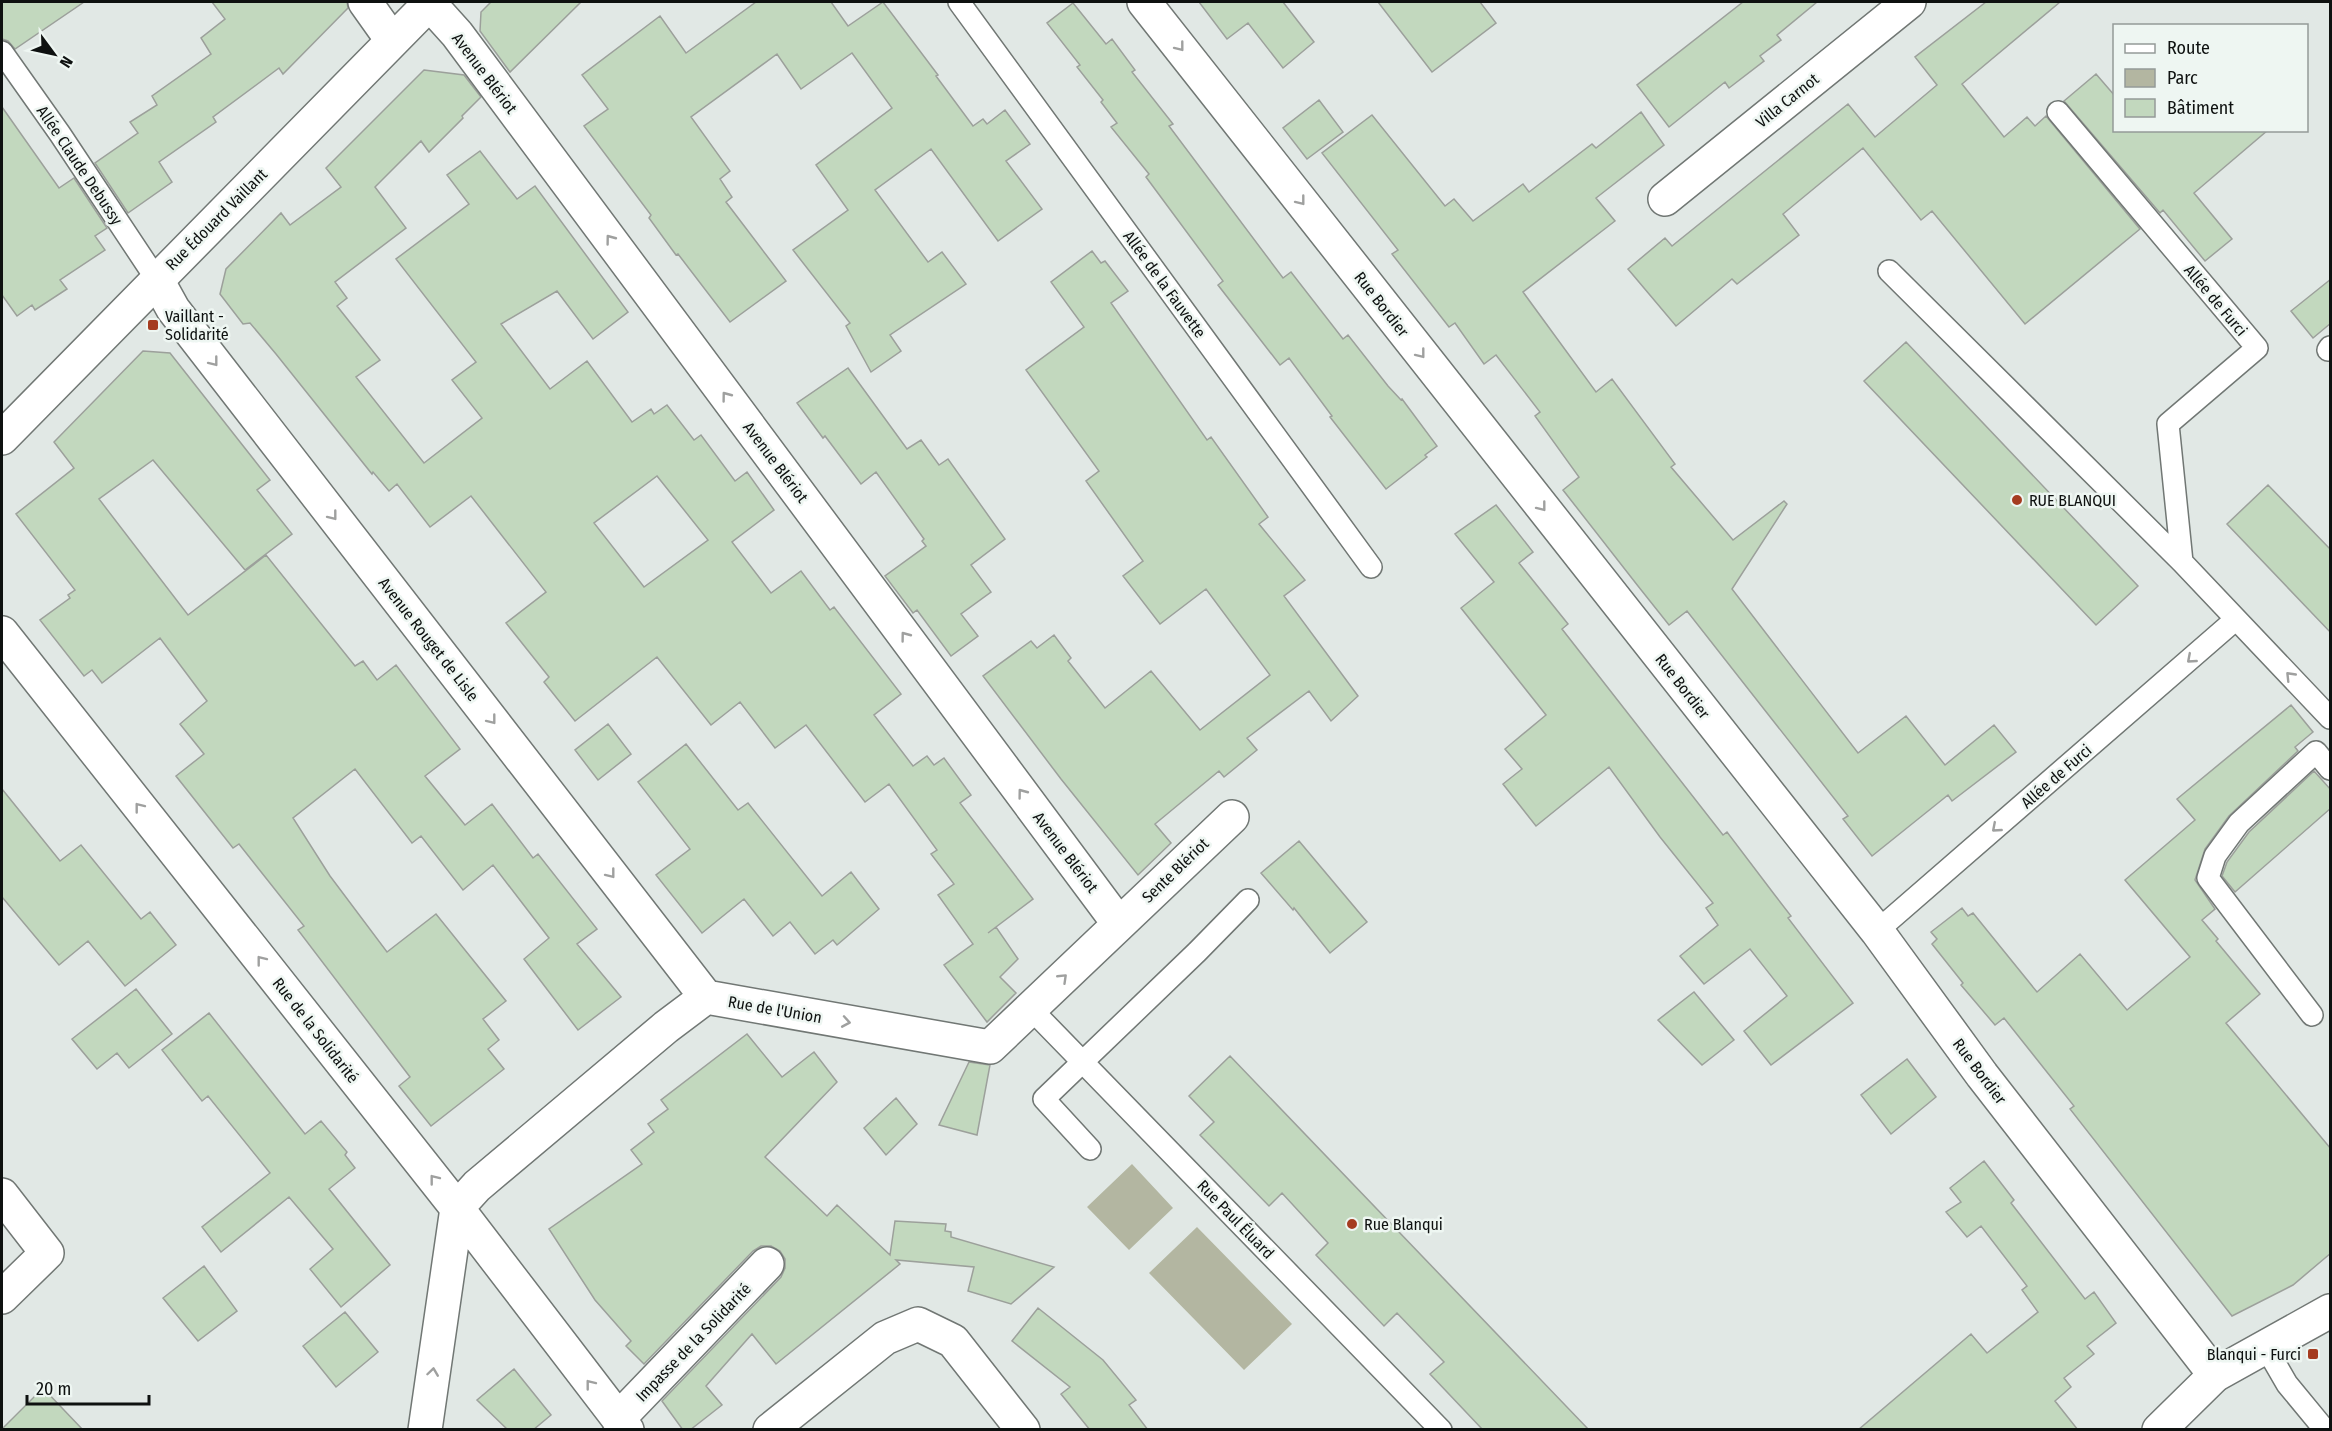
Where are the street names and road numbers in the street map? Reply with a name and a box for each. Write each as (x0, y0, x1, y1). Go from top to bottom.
street label: Avenue Blériot (448, 29, 522, 118)
street label: Villa Carnot (1752, 69, 1823, 132)
street label: Allée Claude Debussy (33, 102, 127, 229)
street label: Rue Édouard Vaillant (162, 164, 272, 274)
street label: Allée de la Fauvette (1119, 227, 1210, 342)
street label: Allée de Furci (2180, 261, 2251, 340)
street label: Rue Bordier (1350, 268, 1413, 341)
street label: Avenue Blériot (739, 418, 813, 507)
street label: Avenue Rouget de Lisle (374, 574, 483, 705)
street label: Rue Bordier (1651, 650, 1714, 723)
street label: Allée de Furci (2017, 741, 2096, 812)
street label: Avenue Blériot (1029, 808, 1103, 897)
street label: Sente Blériot (1138, 833, 1213, 907)
street label: Rue de la Solidarité (269, 974, 363, 1087)
street label: Rue de l'Union (727, 992, 823, 1027)
street label: Rue Bordier (1949, 1035, 2011, 1108)
street label: Rue Paul Éluard (1193, 1176, 1278, 1263)
street label: Impasse de la Solidarité (632, 1279, 755, 1406)

